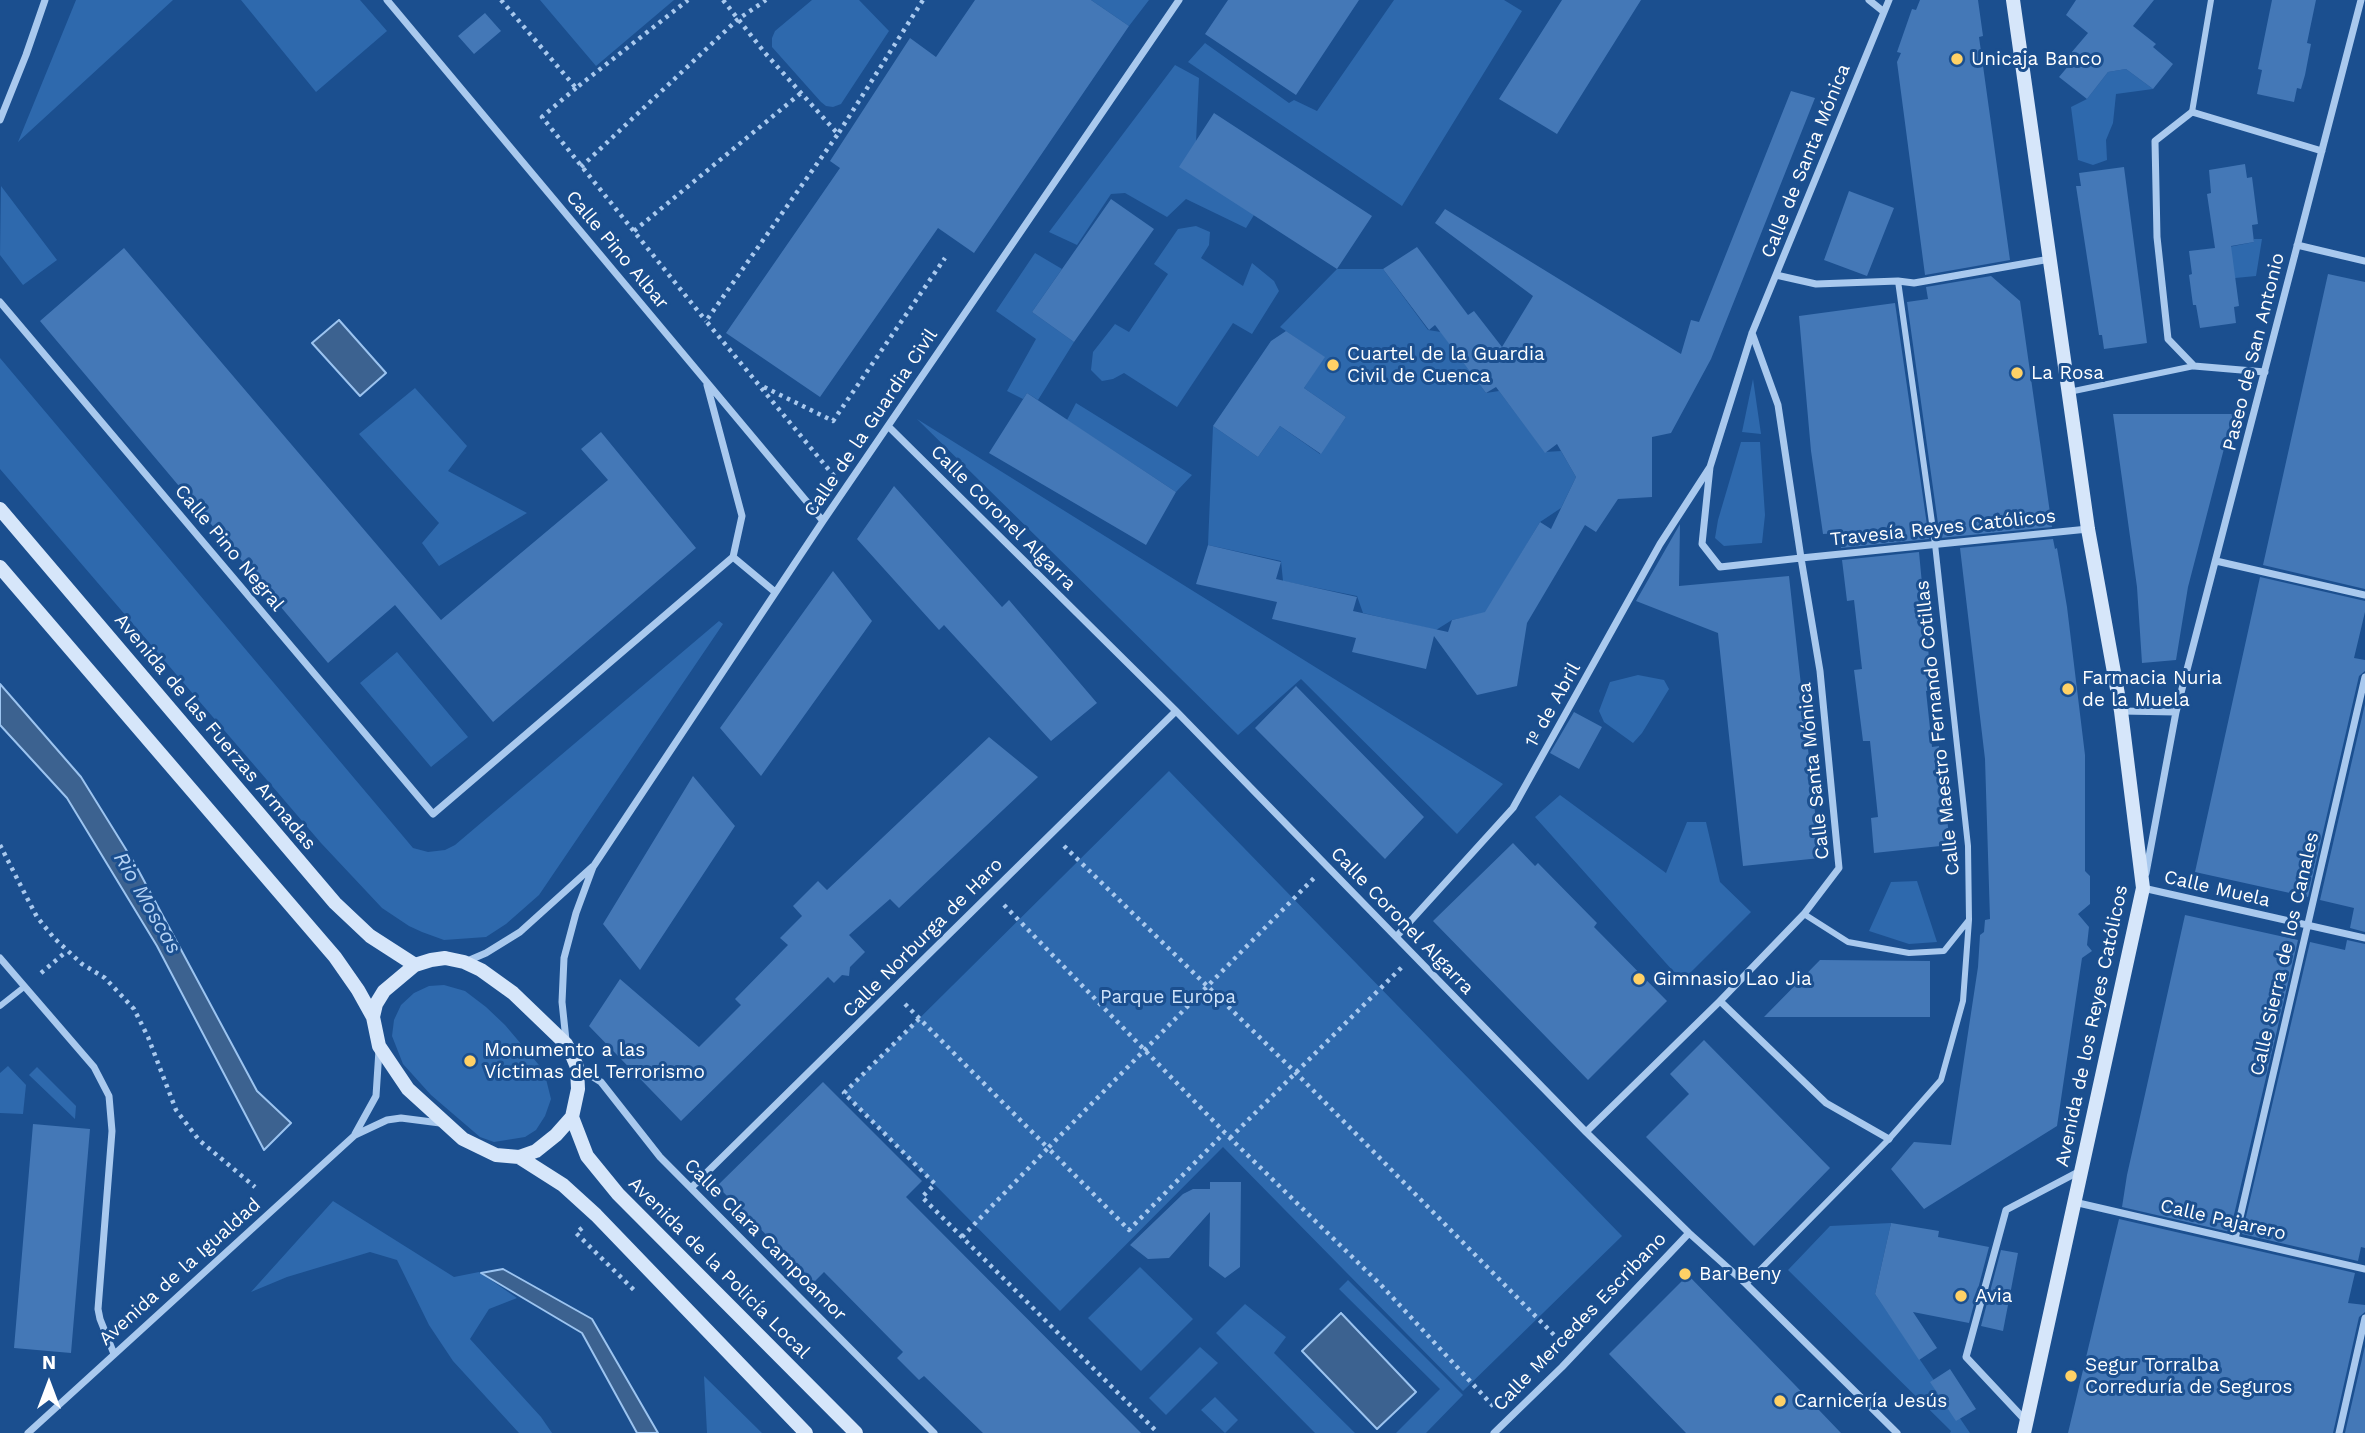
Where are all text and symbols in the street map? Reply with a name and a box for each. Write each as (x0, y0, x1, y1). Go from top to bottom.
place label: Unicaja Banco (1971, 48, 2102, 70)
marker: Unicaja Banco (1949, 51, 1965, 67)
street label: Calle de Santa Mónica (1757, 61, 1855, 261)
street label: Calle Pino Albar (561, 186, 673, 314)
street label: Paseo de San Antonio (2218, 251, 2290, 453)
street label: Calle de la Guardia Civil (799, 325, 943, 521)
place label: Cuartel de la Guardia Civil de Cuenca (1347, 343, 1545, 387)
marker: Cuartel de la Guardia Civil de Cuenca (1325, 357, 1341, 373)
place label: La Rosa (2031, 362, 2104, 384)
marker: La Rosa (2009, 365, 2025, 381)
street label: Calle Coronel Algarra (926, 441, 1080, 595)
street label: Calle Pino Negral (169, 480, 289, 616)
street label: Travesía Reyes Católicos (1829, 505, 2057, 551)
street label: Calle Maestro Fernando Cotillas (1911, 579, 1965, 877)
street label: Avenida de las Fuerzas Armadas (109, 609, 321, 855)
street label: 1º de Abril (1520, 659, 1586, 751)
place label: Farmacia Nuria de la Muela (2082, 667, 2222, 711)
street label: Calle Santa Mónica (1793, 681, 1835, 861)
marker: Farmacia Nuria de la Muela (2060, 681, 2076, 697)
street label: Calle Sierra de los Canales (2246, 830, 2324, 1078)
street label: Calle Coronel Algarra (1326, 842, 1478, 1000)
water label: Rio Moscas (108, 848, 186, 958)
street label: Calle Norburga de Haro (838, 853, 1008, 1023)
street label: Calle Muela (2162, 866, 2272, 912)
street label: Avenida de los Reyes Católicos (2051, 883, 2133, 1169)
place label: Gimnasio Lao Jia (1653, 968, 1812, 990)
marker: Gimnasio Lao Jia (1631, 971, 1647, 987)
park label: Parque Europa (1100, 986, 1236, 1008)
place label: Monumento a las Víctimas del Terrorismo (484, 1039, 705, 1083)
marker: Monumento a las Víctimas del Terrorismo (462, 1053, 478, 1069)
street label: Calle Clara Campoamor (679, 1154, 851, 1326)
street label: Avenida de la Policía Local (623, 1172, 815, 1364)
street label: Avenida de la Igualdad (95, 1193, 265, 1351)
street label: Calle Pajarero (2158, 1194, 2288, 1246)
street label: Calle Mercedes Escribano (1489, 1228, 1671, 1416)
place label: Bar Beny (1699, 1263, 1781, 1285)
marker: Bar Beny (1677, 1266, 1693, 1282)
place label: Avia (1975, 1285, 2013, 1307)
marker: Avia (1953, 1288, 1969, 1304)
north arrow (14, 1349, 84, 1419)
text: N (42, 1351, 56, 1374)
place label: Segur Torralba Correduría de Seguros (2085, 1354, 2292, 1398)
marker: Segur Torralba Correduría de Seguros (2063, 1368, 2079, 1384)
place label: Carnicería Jesús (1794, 1390, 1947, 1412)
marker: Carnicería Jesús (1772, 1393, 1788, 1409)

